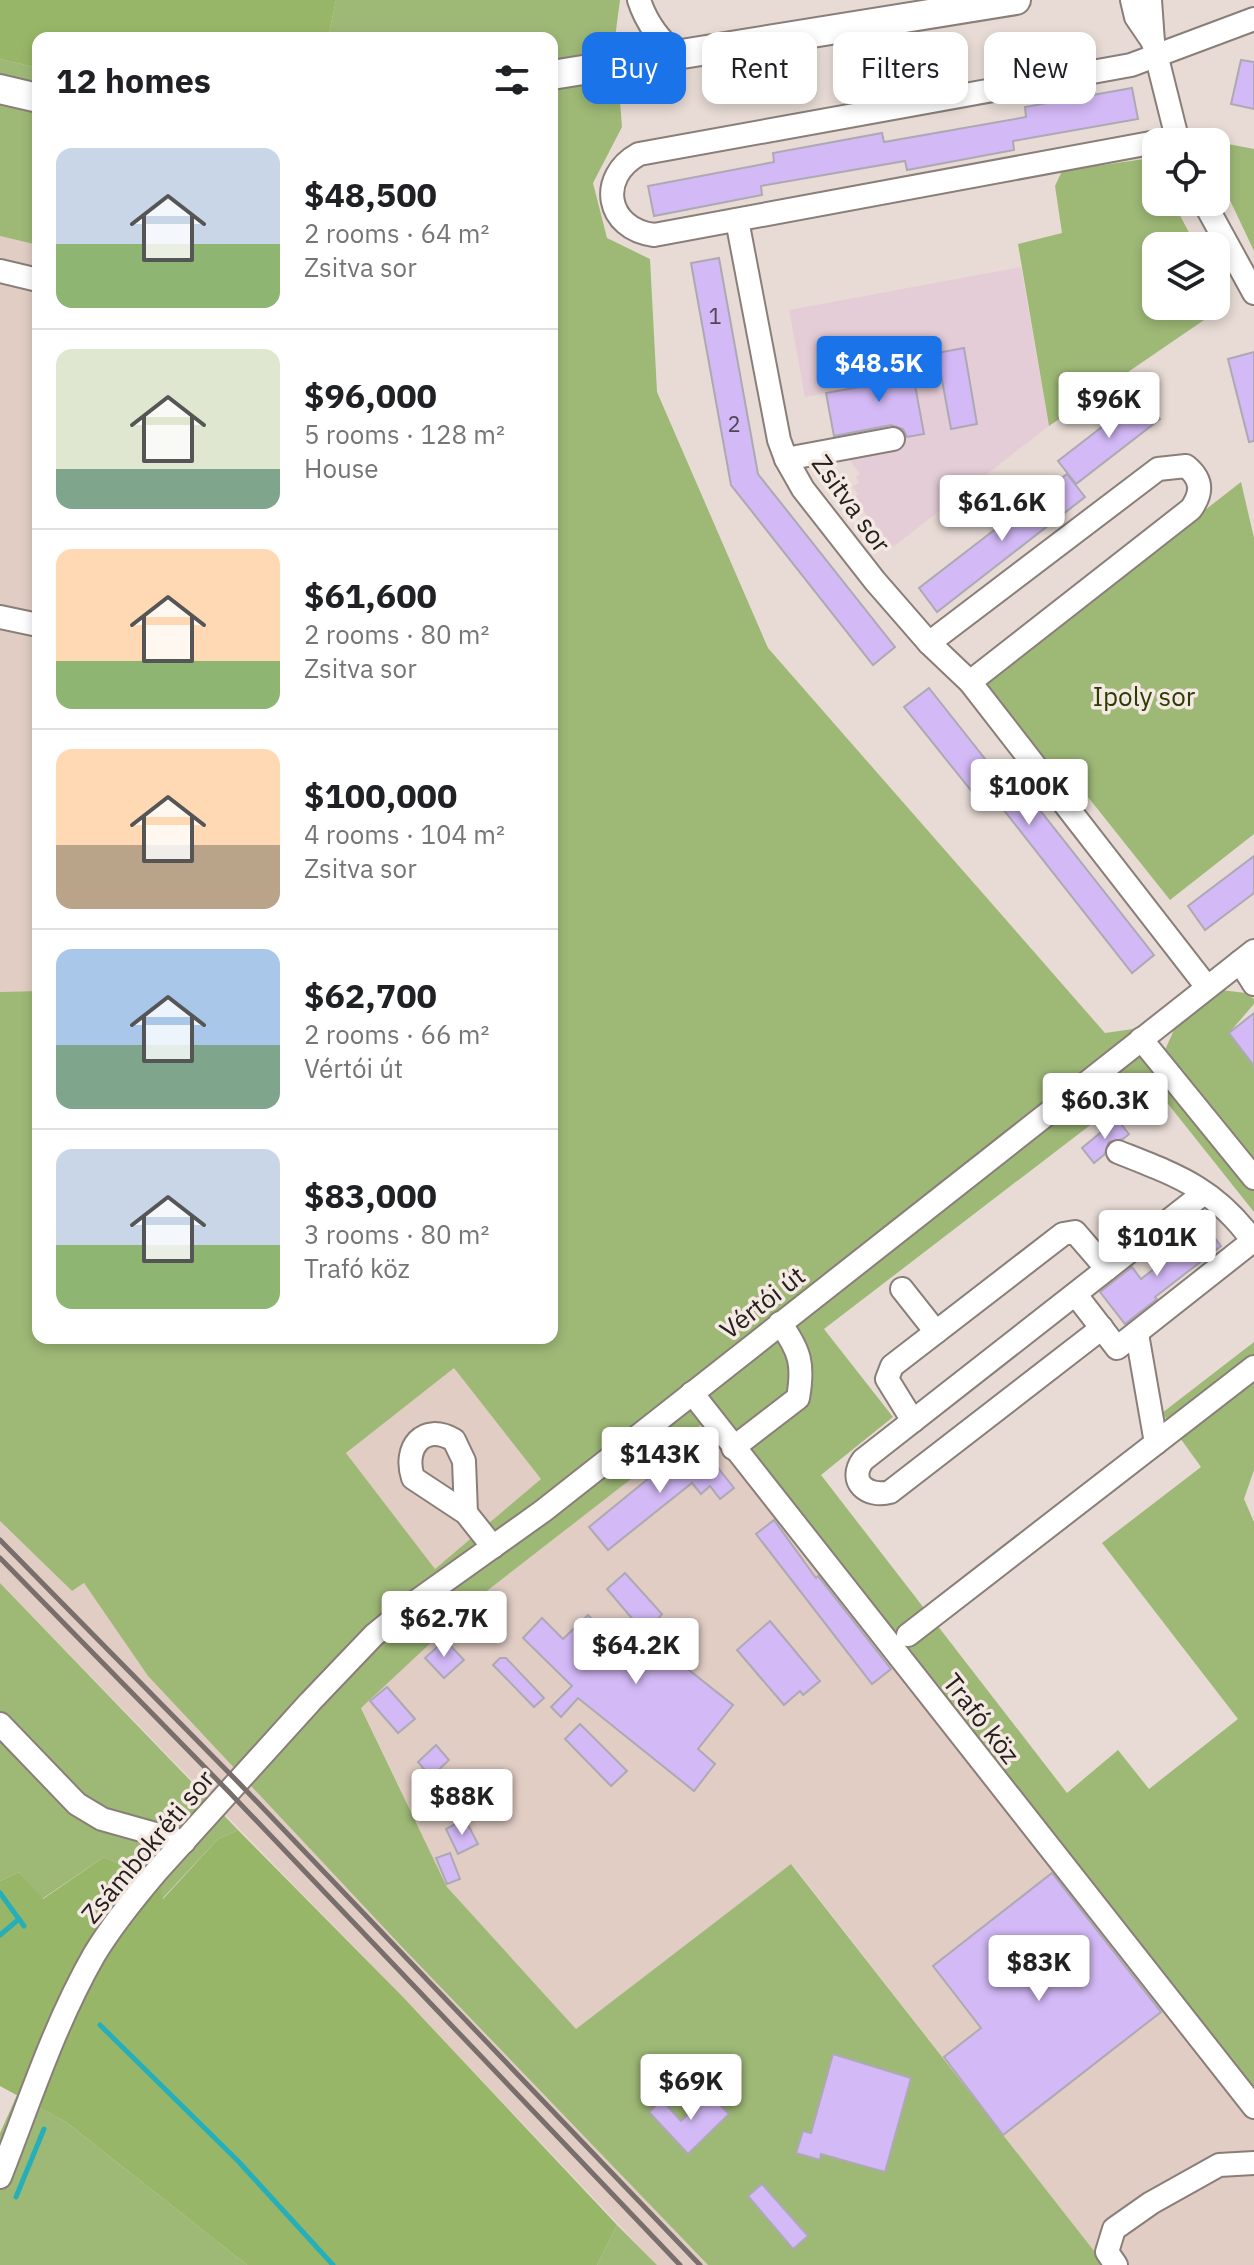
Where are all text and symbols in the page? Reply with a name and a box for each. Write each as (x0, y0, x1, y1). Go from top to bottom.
chip: Buy (582, 32, 686, 104)
chip: Rent (702, 32, 817, 104)
chip: Filters (833, 32, 968, 104)
chip: New (984, 32, 1096, 104)
text: 12 homes (56, 58, 211, 102)
icon: filters (490, 58, 534, 102)
map controls (1142, 128, 1230, 320)
button: locate (1142, 128, 1230, 216)
text: $48,500 (304, 172, 437, 216)
icon: home (120, 180, 216, 276)
text: 2 rooms · 64 m² (304, 216, 489, 250)
button: layers (1142, 232, 1230, 320)
text: Zsitva sor (304, 250, 417, 284)
house number: 1 (708, 301, 722, 330)
pin: $48.5K (814, 336, 944, 404)
text: $48.5K (835, 345, 923, 379)
pin: $96K (1062, 372, 1156, 440)
text: $96,000 (304, 373, 437, 417)
icon: home (120, 381, 216, 477)
text: $96K (1077, 381, 1141, 415)
house number: 2 (727, 409, 741, 438)
text: 5 rooms · 128 m² (304, 417, 505, 451)
street label: Zsitva sor (805, 447, 899, 559)
text: House (304, 451, 379, 485)
pin: $61.6K (937, 475, 1067, 543)
text: $61.6K (958, 484, 1046, 518)
text: $61,600 (304, 573, 437, 617)
icon: home (120, 581, 216, 677)
text: 2 rooms · 80 m² (304, 617, 489, 651)
text: Zsitva sor (304, 651, 417, 685)
park label: Ipoly sor (1093, 679, 1196, 713)
pin: $100K (973, 759, 1085, 827)
text: $100K (989, 768, 1069, 802)
text: $100,000 (304, 773, 457, 817)
icon: home (120, 781, 216, 877)
text: 4 rooms · 104 m² (304, 817, 505, 851)
text: Zsitva sor (304, 851, 417, 885)
text: $62,700 (304, 973, 437, 1017)
icon: home (120, 981, 216, 1077)
text: 2 rooms · 66 m² (304, 1017, 489, 1051)
text: Vértói út (304, 1051, 403, 1085)
pin: $60.3K (1040, 1073, 1170, 1141)
text: $60.3K (1061, 1082, 1149, 1116)
text: $83,000 (304, 1173, 437, 1217)
icon: home (120, 1181, 216, 1277)
pin: $101K (1101, 1210, 1213, 1278)
text: 3 rooms · 80 m² (304, 1217, 489, 1251)
text: $101K (1117, 1219, 1197, 1253)
text: Trafó köz (304, 1251, 410, 1285)
street label: Vértói út (712, 1258, 812, 1346)
pin: $143K (604, 1427, 716, 1495)
text: $143K (620, 1436, 700, 1470)
pin: $62.7K (379, 1591, 509, 1659)
text: $62.7K (400, 1600, 488, 1634)
pin: $64.2K (571, 1618, 701, 1686)
text: $64.2K (592, 1627, 680, 1661)
street label: Trafó köz (936, 1666, 1028, 1770)
street label: Zsámbokréti sor (73, 1762, 221, 1930)
pin: $88K (415, 1769, 509, 1837)
text: $88K (430, 1778, 494, 1812)
pin: $83K (992, 1935, 1086, 2003)
text: $83K (1007, 1944, 1071, 1978)
pin: $69K (644, 2054, 738, 2122)
text: $69K (659, 2063, 723, 2097)

